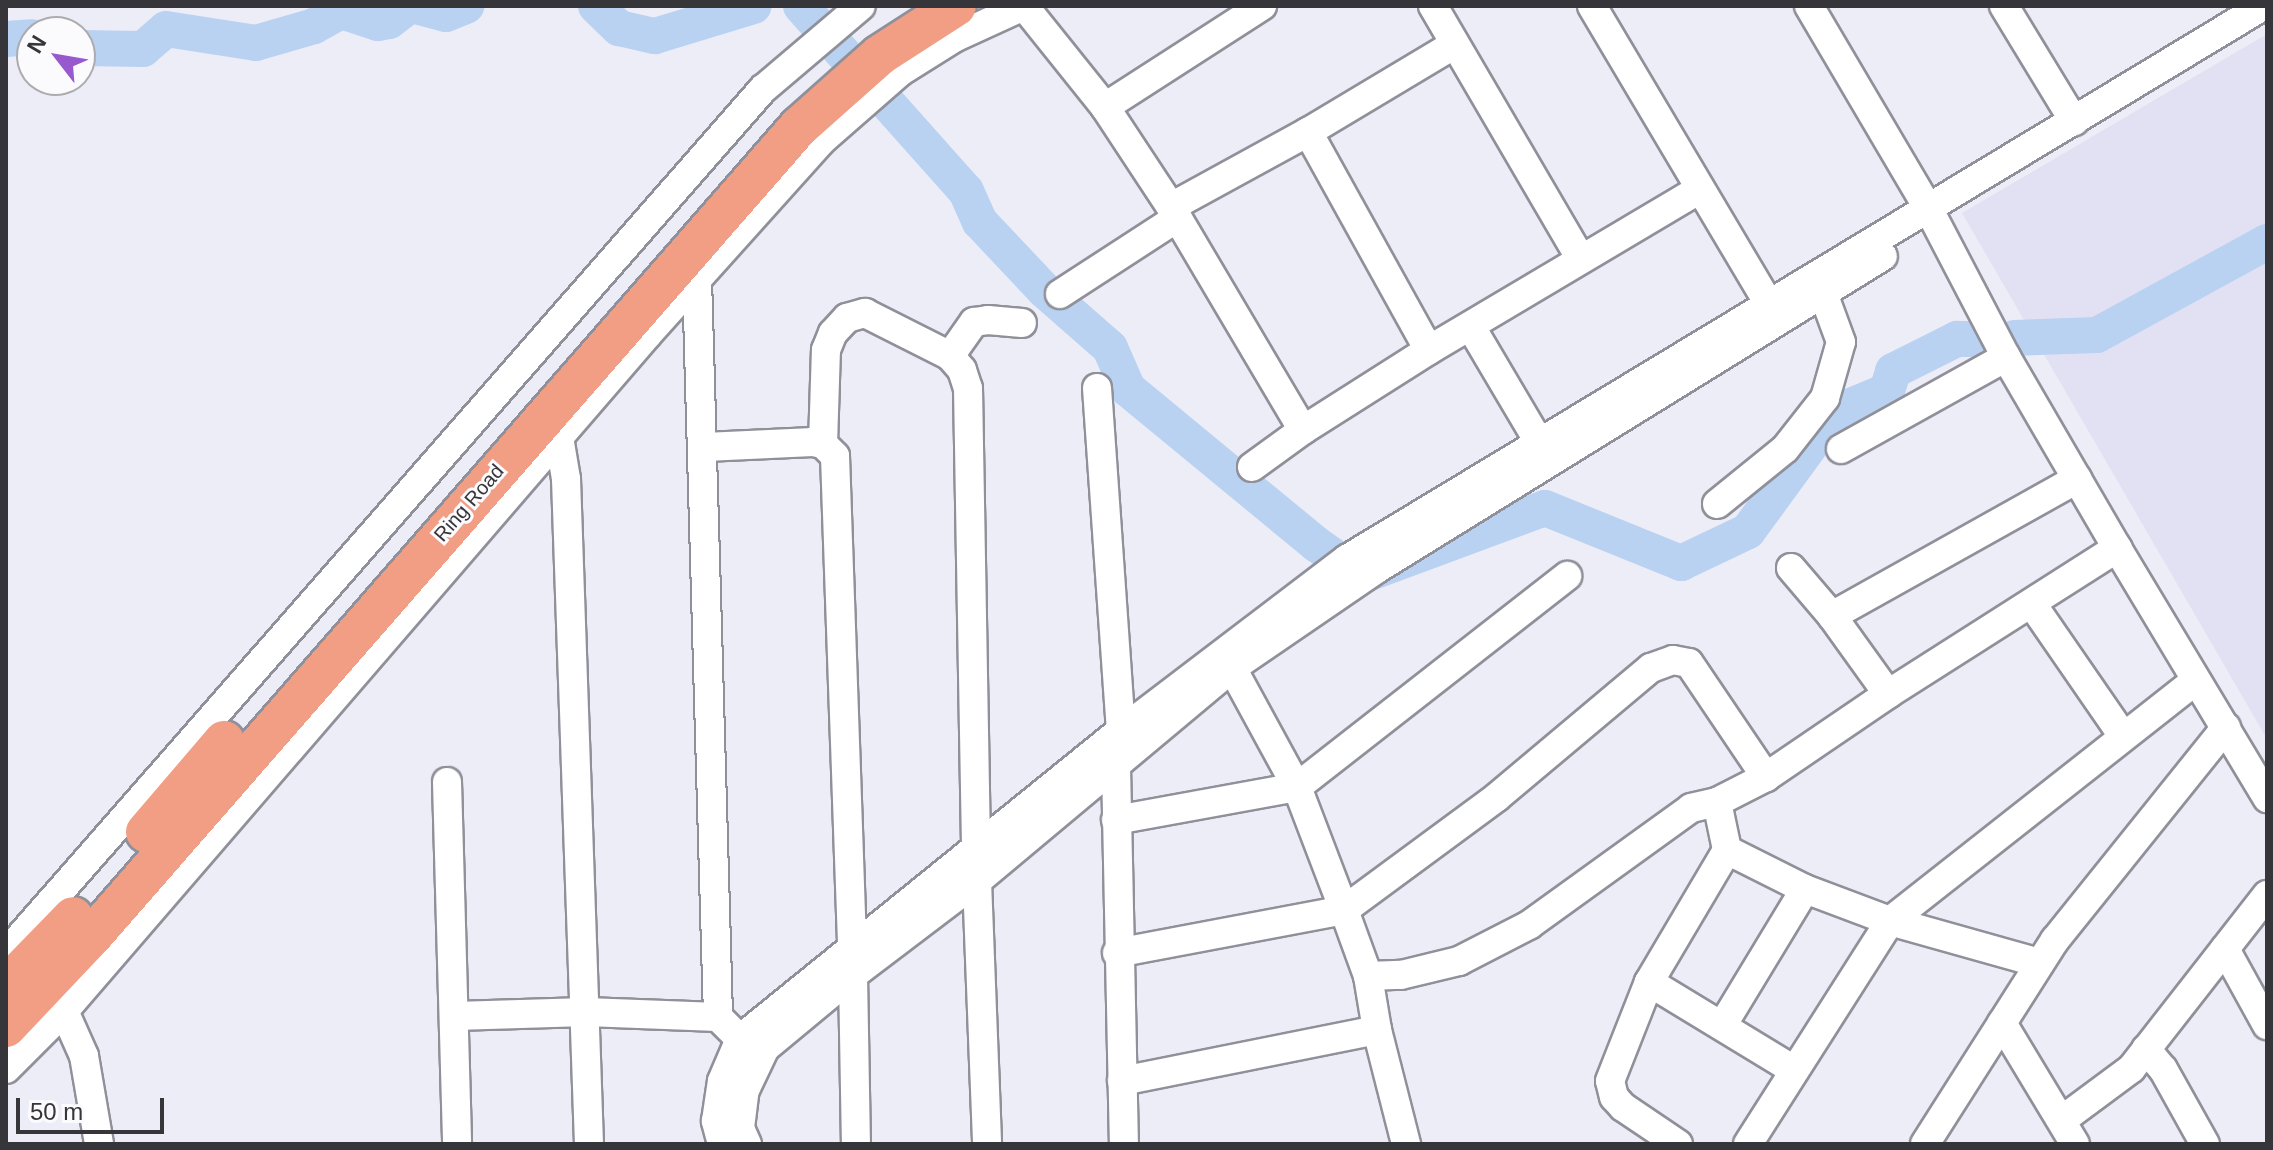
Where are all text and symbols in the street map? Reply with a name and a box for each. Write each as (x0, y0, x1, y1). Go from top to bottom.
north arrow (16, 16, 96, 96)
text: N (22, 31, 52, 58)
street label: Ring Road (429, 459, 509, 547)
scale bar (20, 1082, 168, 1132)
text: 50 m (30, 1098, 83, 1125)

